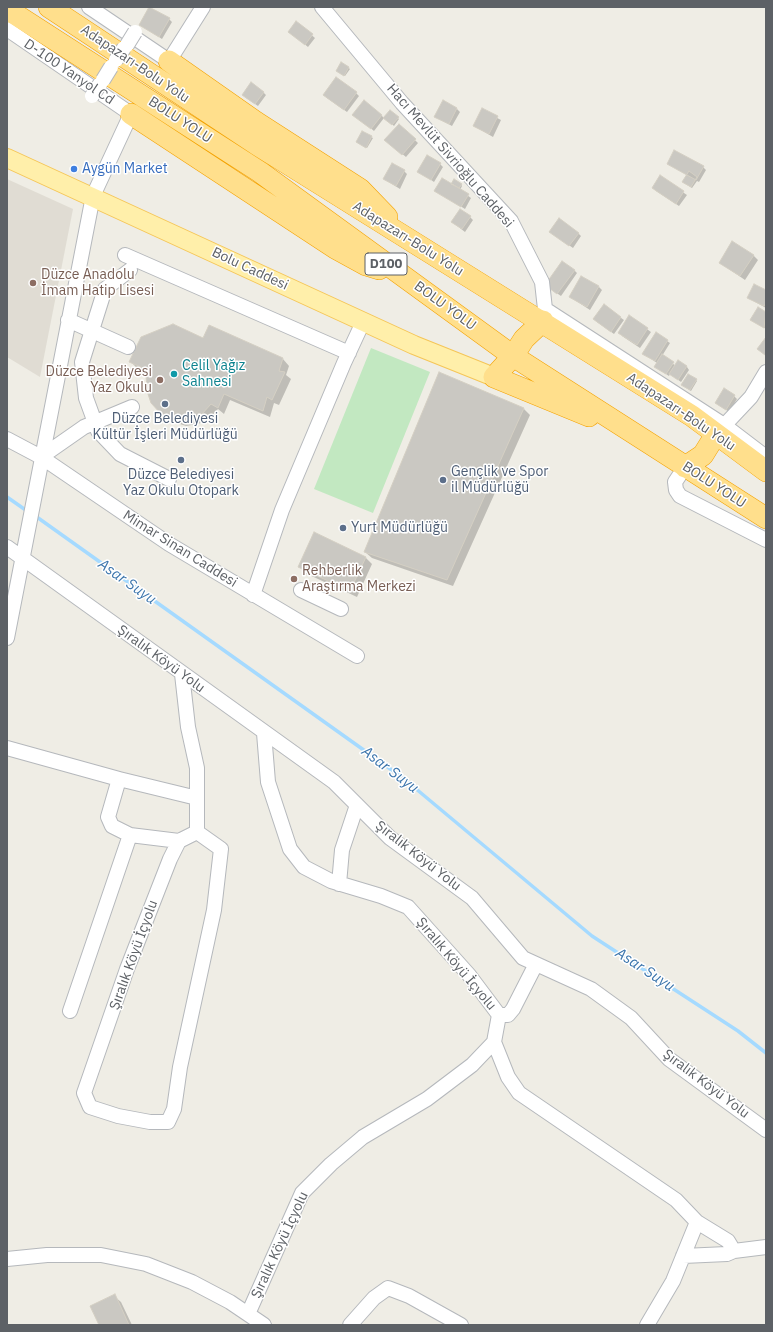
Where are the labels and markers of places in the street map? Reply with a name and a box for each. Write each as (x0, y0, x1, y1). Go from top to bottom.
place label: Aygün Market (82, 161, 168, 177)
marker: Aygün Market (69, 164, 79, 174)
place label: Düzce Anadolu İmam Hatip Lisesi (41, 267, 154, 300)
marker: Düzce Anadolu İmam Hatip Lisesi (28, 278, 38, 288)
place label: Celil Yağız Sahnesi (182, 358, 245, 390)
place label: Düzce Belediyesi Yaz Okulu (45, 364, 152, 396)
marker: Celil Yağız Sahnesi (169, 369, 179, 379)
marker: Düzce Belediyesi Yaz Okulu (155, 375, 165, 385)
marker: Düzce Belediyesi Kültür İşleri Müdürlüğü (160, 399, 170, 409)
place label: Düzce Belediyesi Kültür İşleri Müdürlüğü (92, 411, 238, 444)
marker: Düzce Belediyesi Yaz Okulu Otopark (176, 455, 186, 465)
place label: Gençlik ve Spor il Müdürlüğü (451, 464, 548, 496)
place label: Düzce Belediyesi Yaz Okulu Otopark (123, 467, 239, 500)
marker: Gençlik ve Spor il Müdürlüğü (438, 475, 448, 485)
place label: Yurt Müdürlüğü (351, 520, 448, 536)
marker: Yurt Müdürlüğü (338, 523, 348, 533)
place label: Rehberlik Araştırma Merkezi (302, 563, 416, 596)
marker: Rehberlik Araştırma Merkezi (289, 574, 299, 584)

